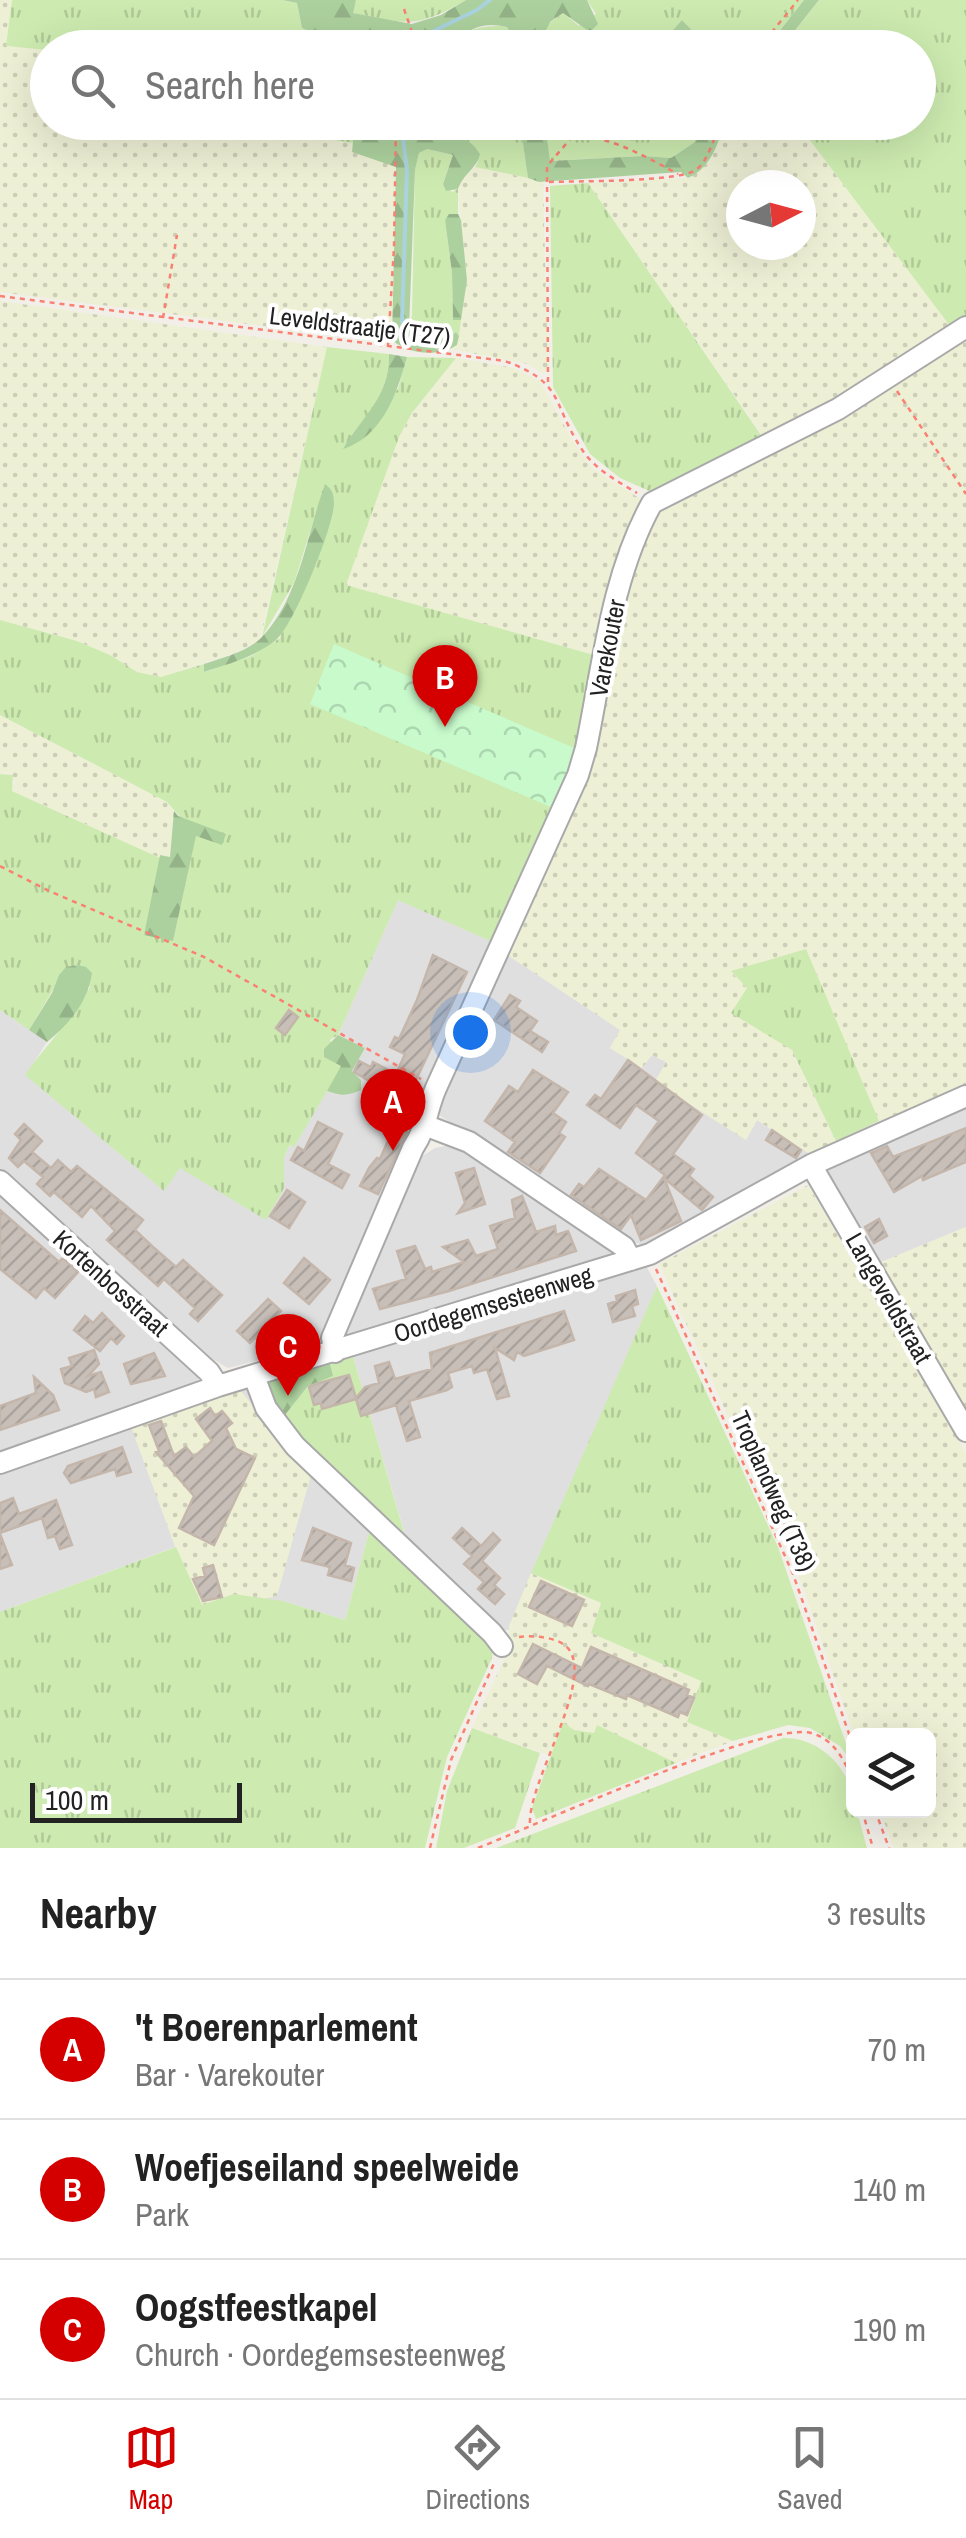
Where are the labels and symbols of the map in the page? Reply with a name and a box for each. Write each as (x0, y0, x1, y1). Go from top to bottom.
north arrow (726, 170, 816, 260)
street label: Leveldstraatje (T27) (267, 298, 453, 354)
street label: Varekouter (581, 596, 633, 700)
pin: B (412, 644, 478, 727)
your location (445, 1007, 496, 1058)
pin: A (360, 1068, 426, 1151)
street label: Kortenbosstraat (46, 1222, 176, 1344)
street label: Langeveldstraat (838, 1226, 940, 1370)
street label: Oordegemsesteenweg (389, 1257, 597, 1350)
pin: C (256, 1314, 320, 1396)
street label: Troplandweg (T38) (723, 1405, 825, 1577)
scale bar (30, 1778, 242, 1822)

